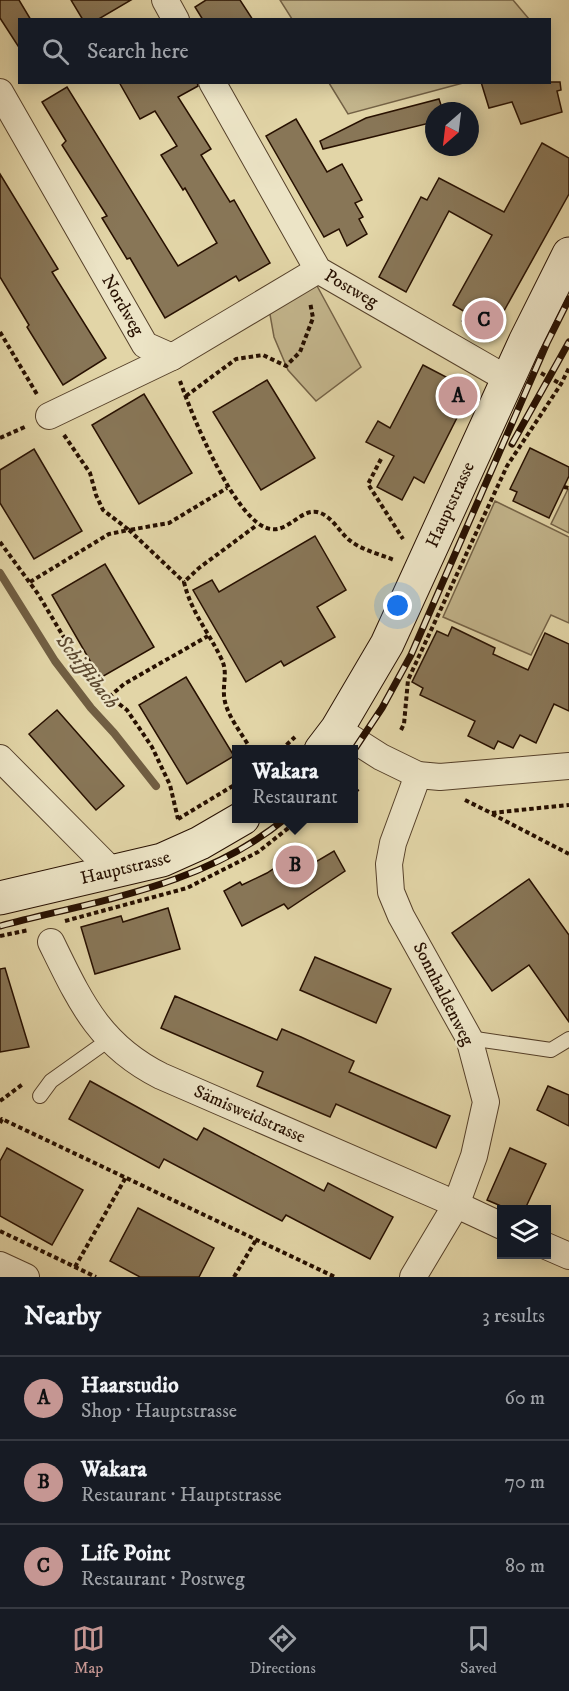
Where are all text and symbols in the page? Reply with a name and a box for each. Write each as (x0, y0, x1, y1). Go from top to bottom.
search box (18, 18, 551, 84)
icon: search (39, 35, 72, 68)
text: Search here (87, 38, 189, 65)
north arrow (425, 102, 479, 156)
street label: Postweg (320, 265, 382, 313)
street label: Nordweg (96, 271, 148, 340)
pin: C (464, 298, 504, 342)
pin: A (438, 374, 478, 418)
street label: Hauptstrasse (421, 458, 480, 551)
your location (383, 591, 412, 620)
water label: Schifflibach (50, 629, 124, 714)
popup (232, 745, 358, 823)
text: Wakara (252, 758, 318, 785)
text: Restaurant (252, 785, 338, 810)
pin: B (276, 842, 314, 888)
street label: Hauptstrasse (78, 846, 174, 890)
street label: Sonnhaldenweg (408, 939, 479, 1050)
street label: Sämisweidstrasse (190, 1081, 309, 1148)
map controls (497, 1205, 551, 1259)
button: layers (497, 1205, 551, 1259)
text: Nearby (24, 1300, 101, 1333)
text: 3 results (482, 1304, 545, 1329)
text: Haarstudio (81, 1372, 179, 1399)
text: A (37, 1386, 50, 1411)
text: 60 m (505, 1386, 545, 1411)
text: Shop · Hauptstrasse (81, 1399, 237, 1424)
text: Wakara (81, 1456, 147, 1483)
text: B (37, 1470, 50, 1495)
text: 70 m (504, 1470, 545, 1495)
text: Restaurant · Hauptstrasse (81, 1483, 282, 1508)
text: Life Point (81, 1540, 170, 1567)
text: C (37, 1554, 50, 1579)
text: 80 m (505, 1554, 545, 1579)
text: Restaurant · Postweg (81, 1567, 245, 1592)
tab: Map (72, 1622, 105, 1678)
tab: Directions (249, 1622, 316, 1678)
tab: Saved (460, 1622, 497, 1678)

